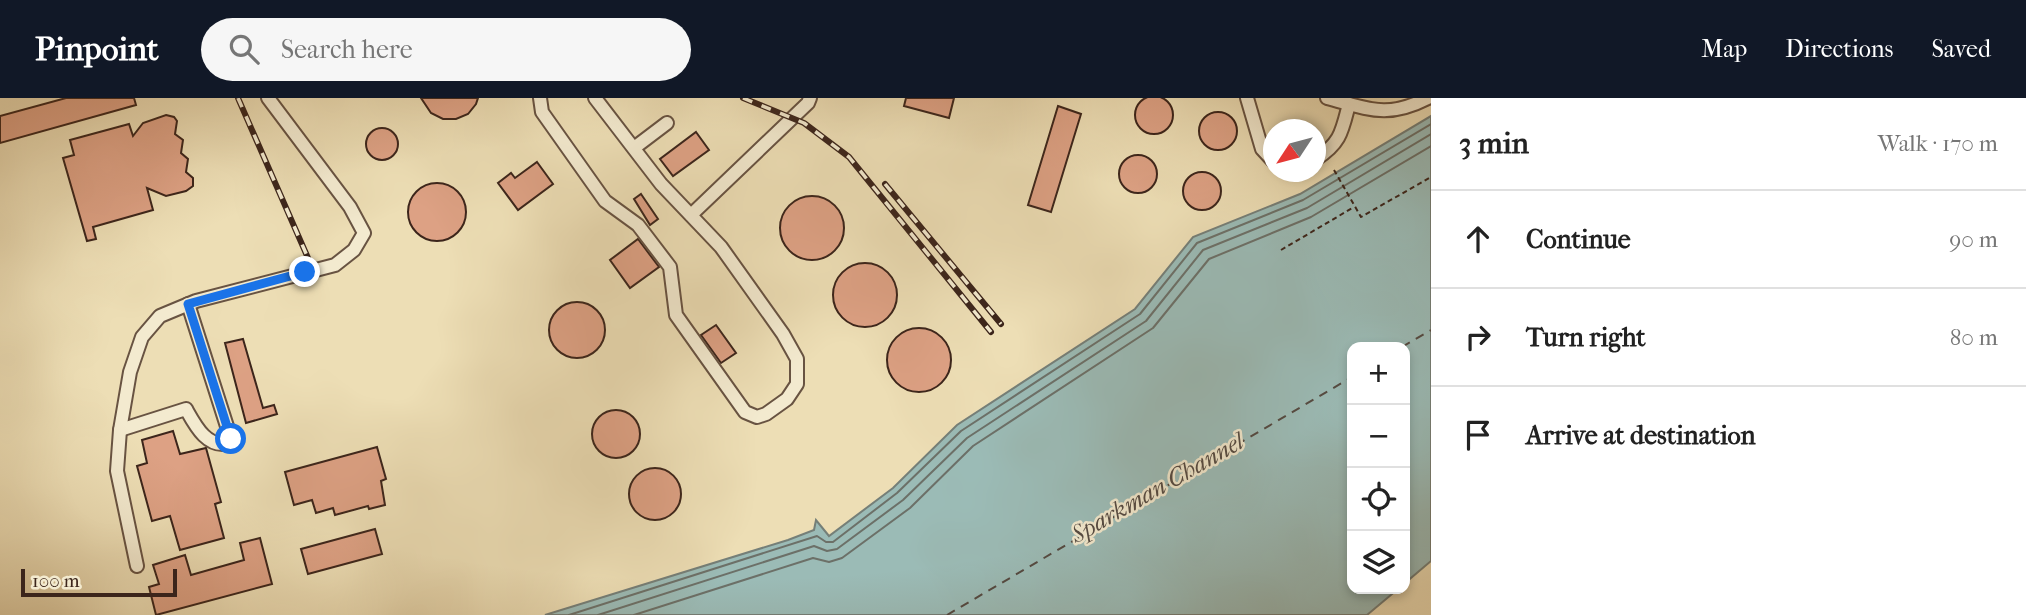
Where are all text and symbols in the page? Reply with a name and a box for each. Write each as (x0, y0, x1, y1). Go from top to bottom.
search box (201, 18, 691, 81)
text: Pinpoint (35, 30, 159, 69)
icon: search (225, 30, 263, 68)
text: Search here (281, 34, 413, 65)
text: Map (1701, 35, 1747, 63)
text: Directions (1785, 35, 1893, 63)
text: Saved (1931, 35, 1991, 63)
north arrow (1263, 119, 1326, 182)
text: 3 min (1459, 126, 1529, 161)
text: Walk · 170 m (1878, 130, 1998, 157)
icon: ahead (1459, 220, 1497, 258)
text: Continue (1526, 224, 1631, 255)
text: 90 m (1949, 226, 1998, 253)
route end (289, 256, 320, 287)
icon: right (1459, 318, 1497, 356)
text: Turn right (1526, 322, 1646, 353)
text: 80 m (1950, 324, 1998, 351)
map controls (1347, 342, 1410, 594)
button: + (1347, 342, 1410, 405)
button: − (1347, 405, 1410, 468)
icon: arrive (1459, 416, 1497, 454)
text: Arrive at destination (1526, 420, 1756, 451)
route start (215, 423, 246, 454)
water label: Sparkman Channel (1065, 426, 1251, 549)
button: locate (1347, 468, 1410, 531)
button: layers (1347, 531, 1410, 594)
scale bar (21, 566, 177, 598)
text: 100 m (32, 570, 80, 592)

